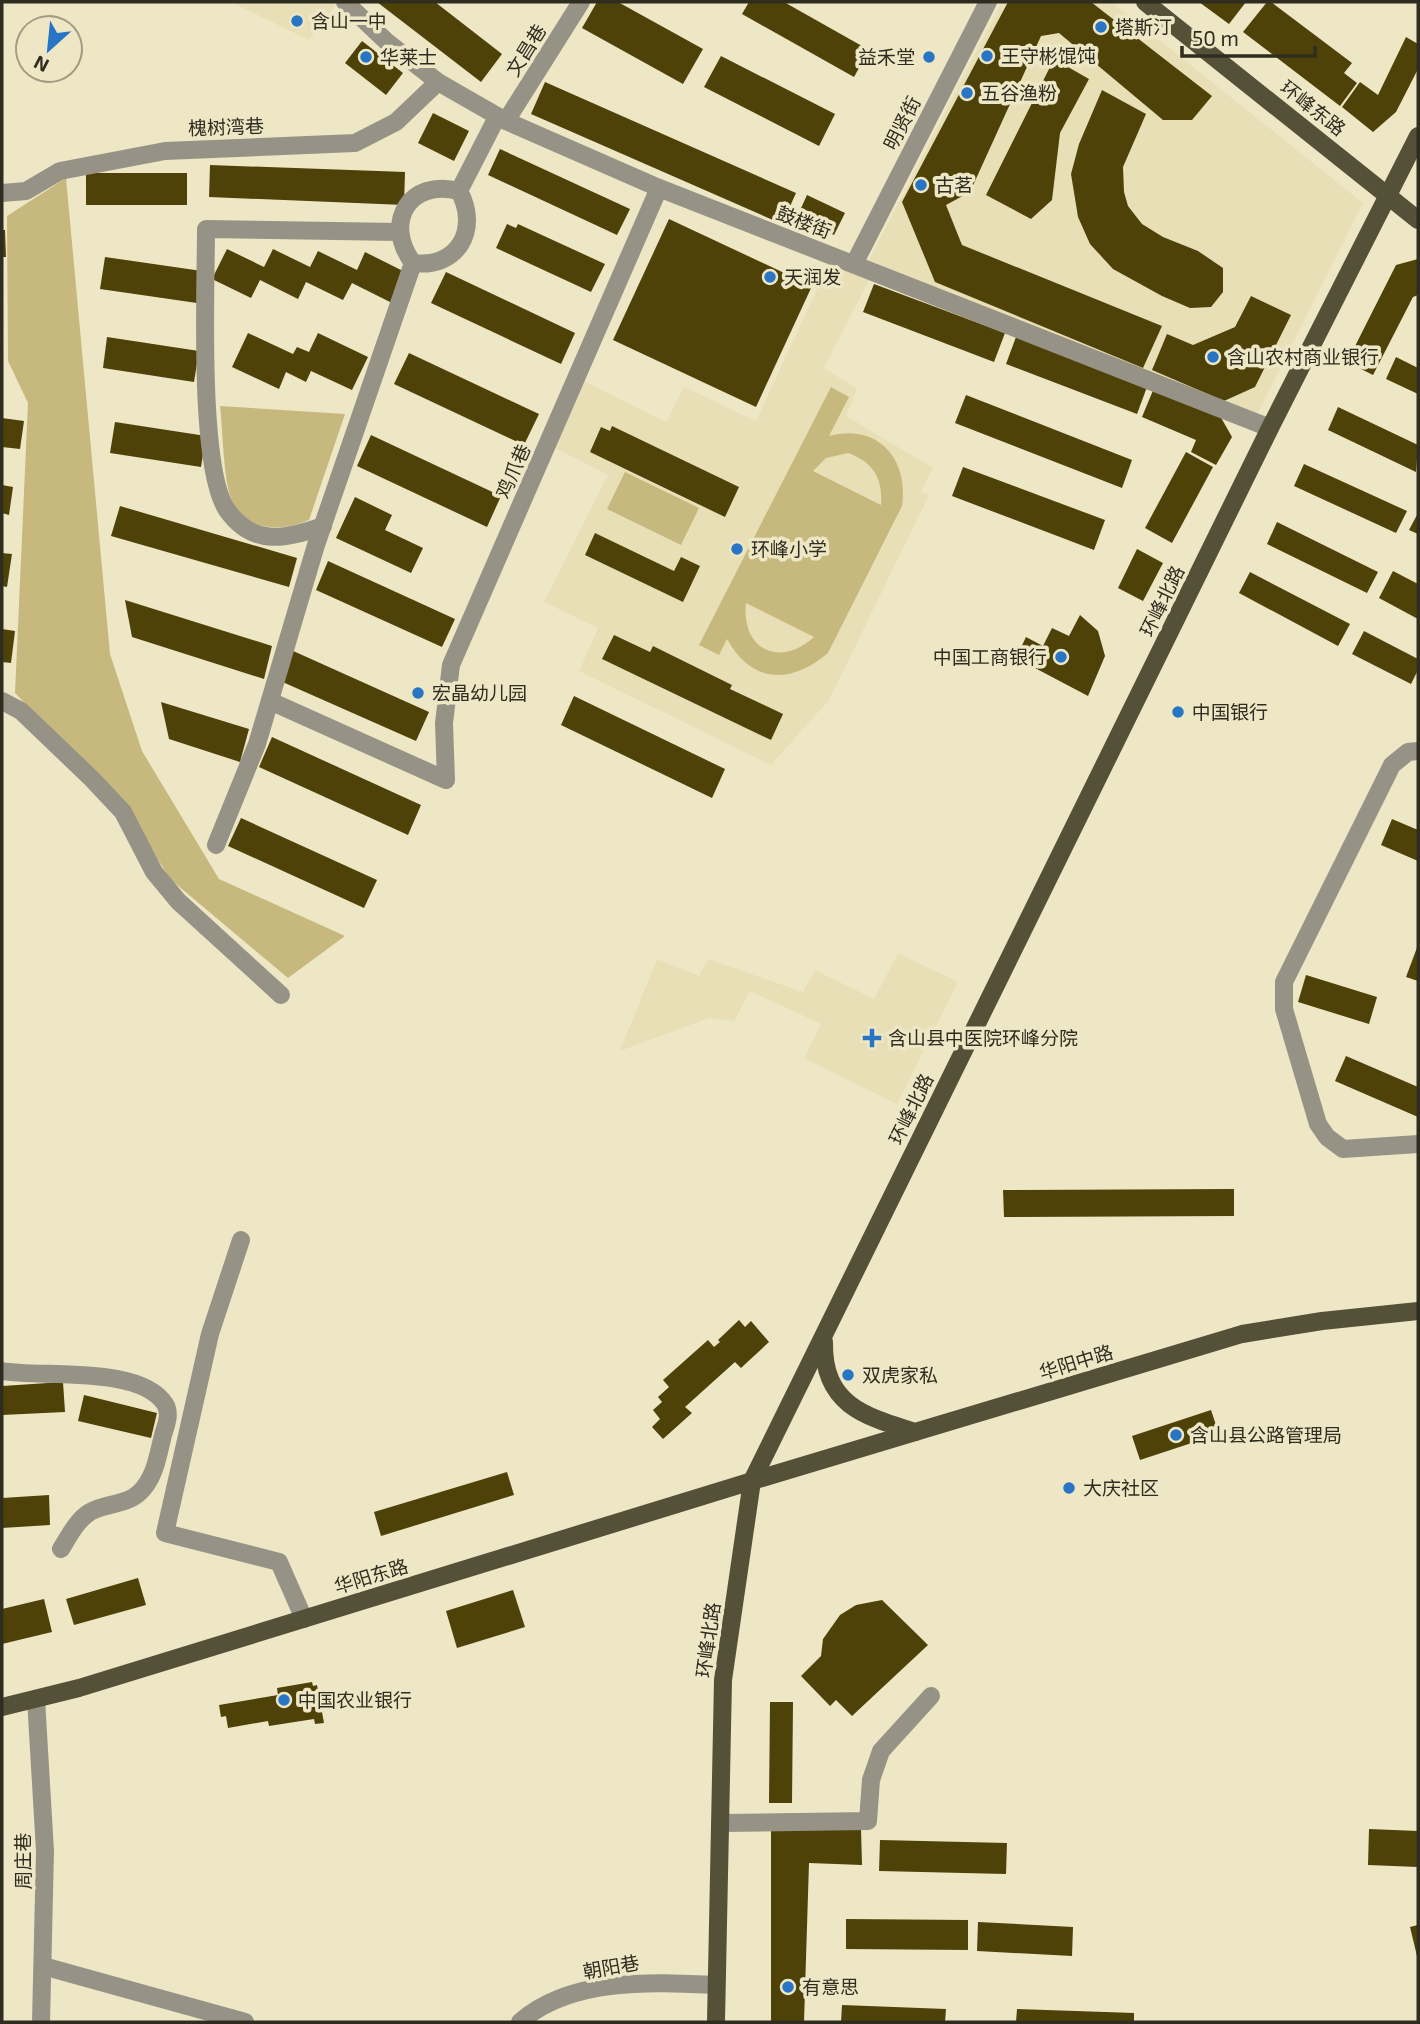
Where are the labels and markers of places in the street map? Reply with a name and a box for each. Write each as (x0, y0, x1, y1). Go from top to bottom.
place label: 含山一中 (311, 9, 387, 32)
marker: 含山一中 (289, 13, 305, 29)
place label: 塔斯汀 (1115, 15, 1172, 38)
marker: 塔斯汀 (1093, 19, 1109, 35)
place label: 王守彬馄饨 (1001, 44, 1096, 67)
place label: 华莱士 (380, 45, 437, 68)
place label: 益禾堂 (858, 45, 915, 68)
marker: 王守彬馄饨 (979, 48, 995, 64)
marker: 华莱士 (358, 49, 374, 65)
marker: 益禾堂 (921, 49, 937, 65)
place label: 五谷渔粉 (981, 81, 1057, 104)
marker: 五谷渔粉 (959, 85, 975, 101)
place label: 古茗 (935, 173, 973, 196)
marker: 古茗 (913, 177, 929, 193)
place label: 天润发 (784, 265, 841, 288)
marker: 天润发 (762, 269, 778, 285)
place label: 含山农村商业银行 (1227, 345, 1379, 368)
marker: 含山农村商业银行 (1205, 349, 1221, 365)
place label: 环峰小学 (751, 537, 827, 560)
marker: 环峰小学 (729, 541, 745, 557)
place label: 中国工商银行 (933, 645, 1047, 668)
marker: 中国工商银行 (1053, 649, 1069, 665)
place label: 宏晶幼儿园 (432, 681, 527, 704)
marker: 宏晶幼儿园 (410, 685, 426, 701)
place label: 中国银行 (1192, 700, 1268, 723)
marker: 中国银行 (1170, 704, 1186, 720)
place label: 含山县中医院环峰分院 (888, 1026, 1078, 1049)
marker: 含山县中医院环峰分院 (862, 1028, 882, 1048)
place label: 双虎家私 (862, 1363, 938, 1386)
marker: 双虎家私 (840, 1367, 856, 1383)
place label: 含山县公路管理局 (1190, 1423, 1342, 1446)
marker: 含山县公路管理局 (1168, 1427, 1184, 1443)
place label: 大庆社区 (1083, 1476, 1159, 1499)
marker: 大庆社区 (1061, 1480, 1077, 1496)
place label: 中国农业银行 (298, 1688, 412, 1711)
marker: 中国农业银行 (276, 1692, 292, 1708)
place label: 有意思 (802, 1975, 859, 1998)
marker: 有意思 (780, 1979, 796, 1995)

